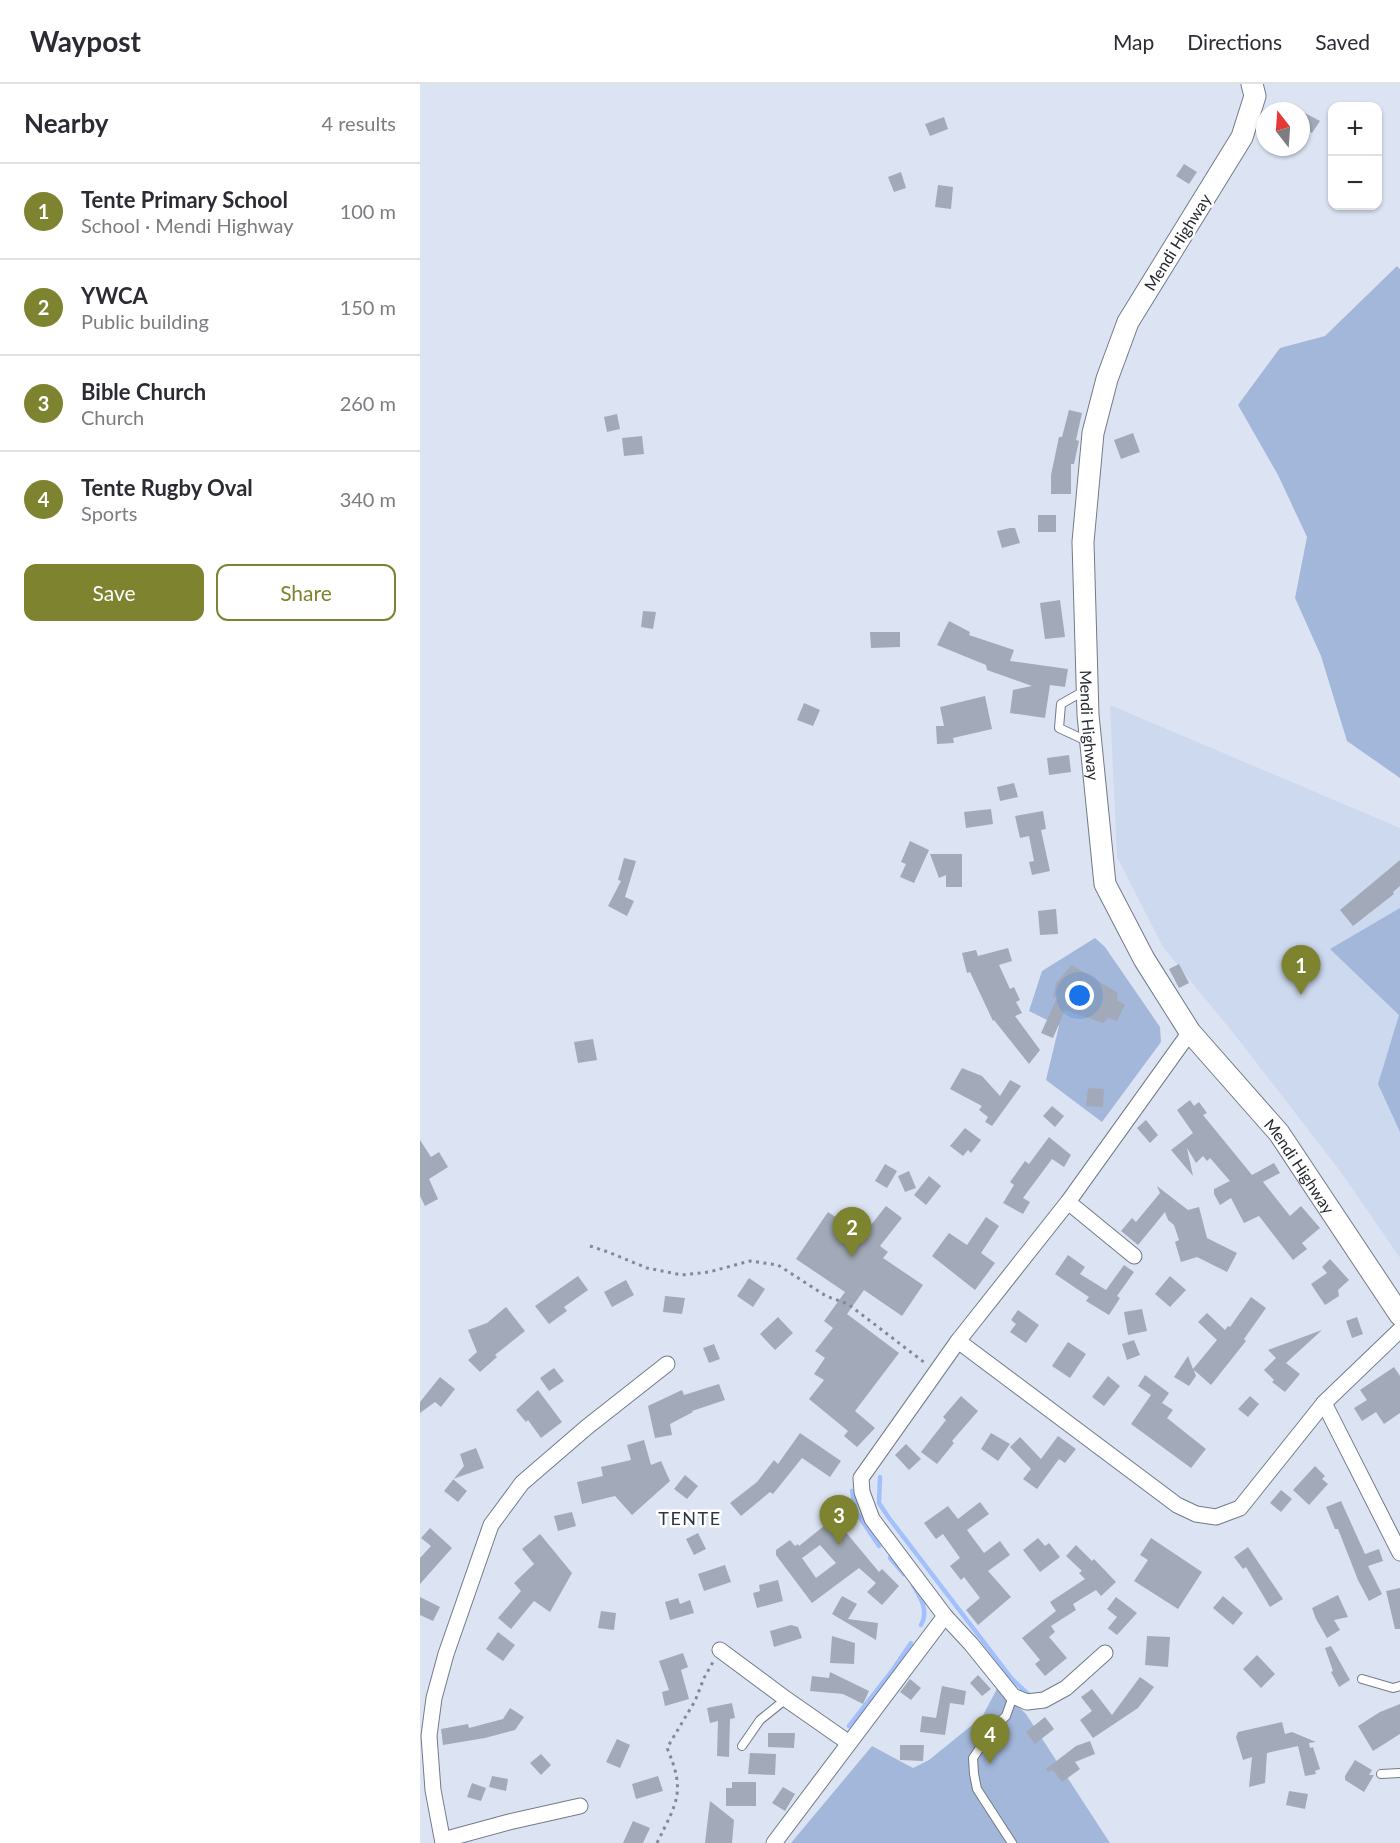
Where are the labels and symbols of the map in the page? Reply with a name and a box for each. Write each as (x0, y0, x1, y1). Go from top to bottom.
north arrow (1256, 102, 1310, 156)
street label: Mendi Highway (1140, 189, 1215, 294)
street label: Mendi Highway (1077, 670, 1104, 782)
pin: 1 (1282, 946, 1320, 995)
your location (1065, 981, 1094, 1010)
street label: Mendi Highway (1261, 1114, 1340, 1217)
pin: 2 (832, 1208, 872, 1257)
pin: 3 (820, 1496, 858, 1545)
district label: TENTE (658, 1507, 722, 1529)
pin: 4 (970, 1714, 1010, 1764)

